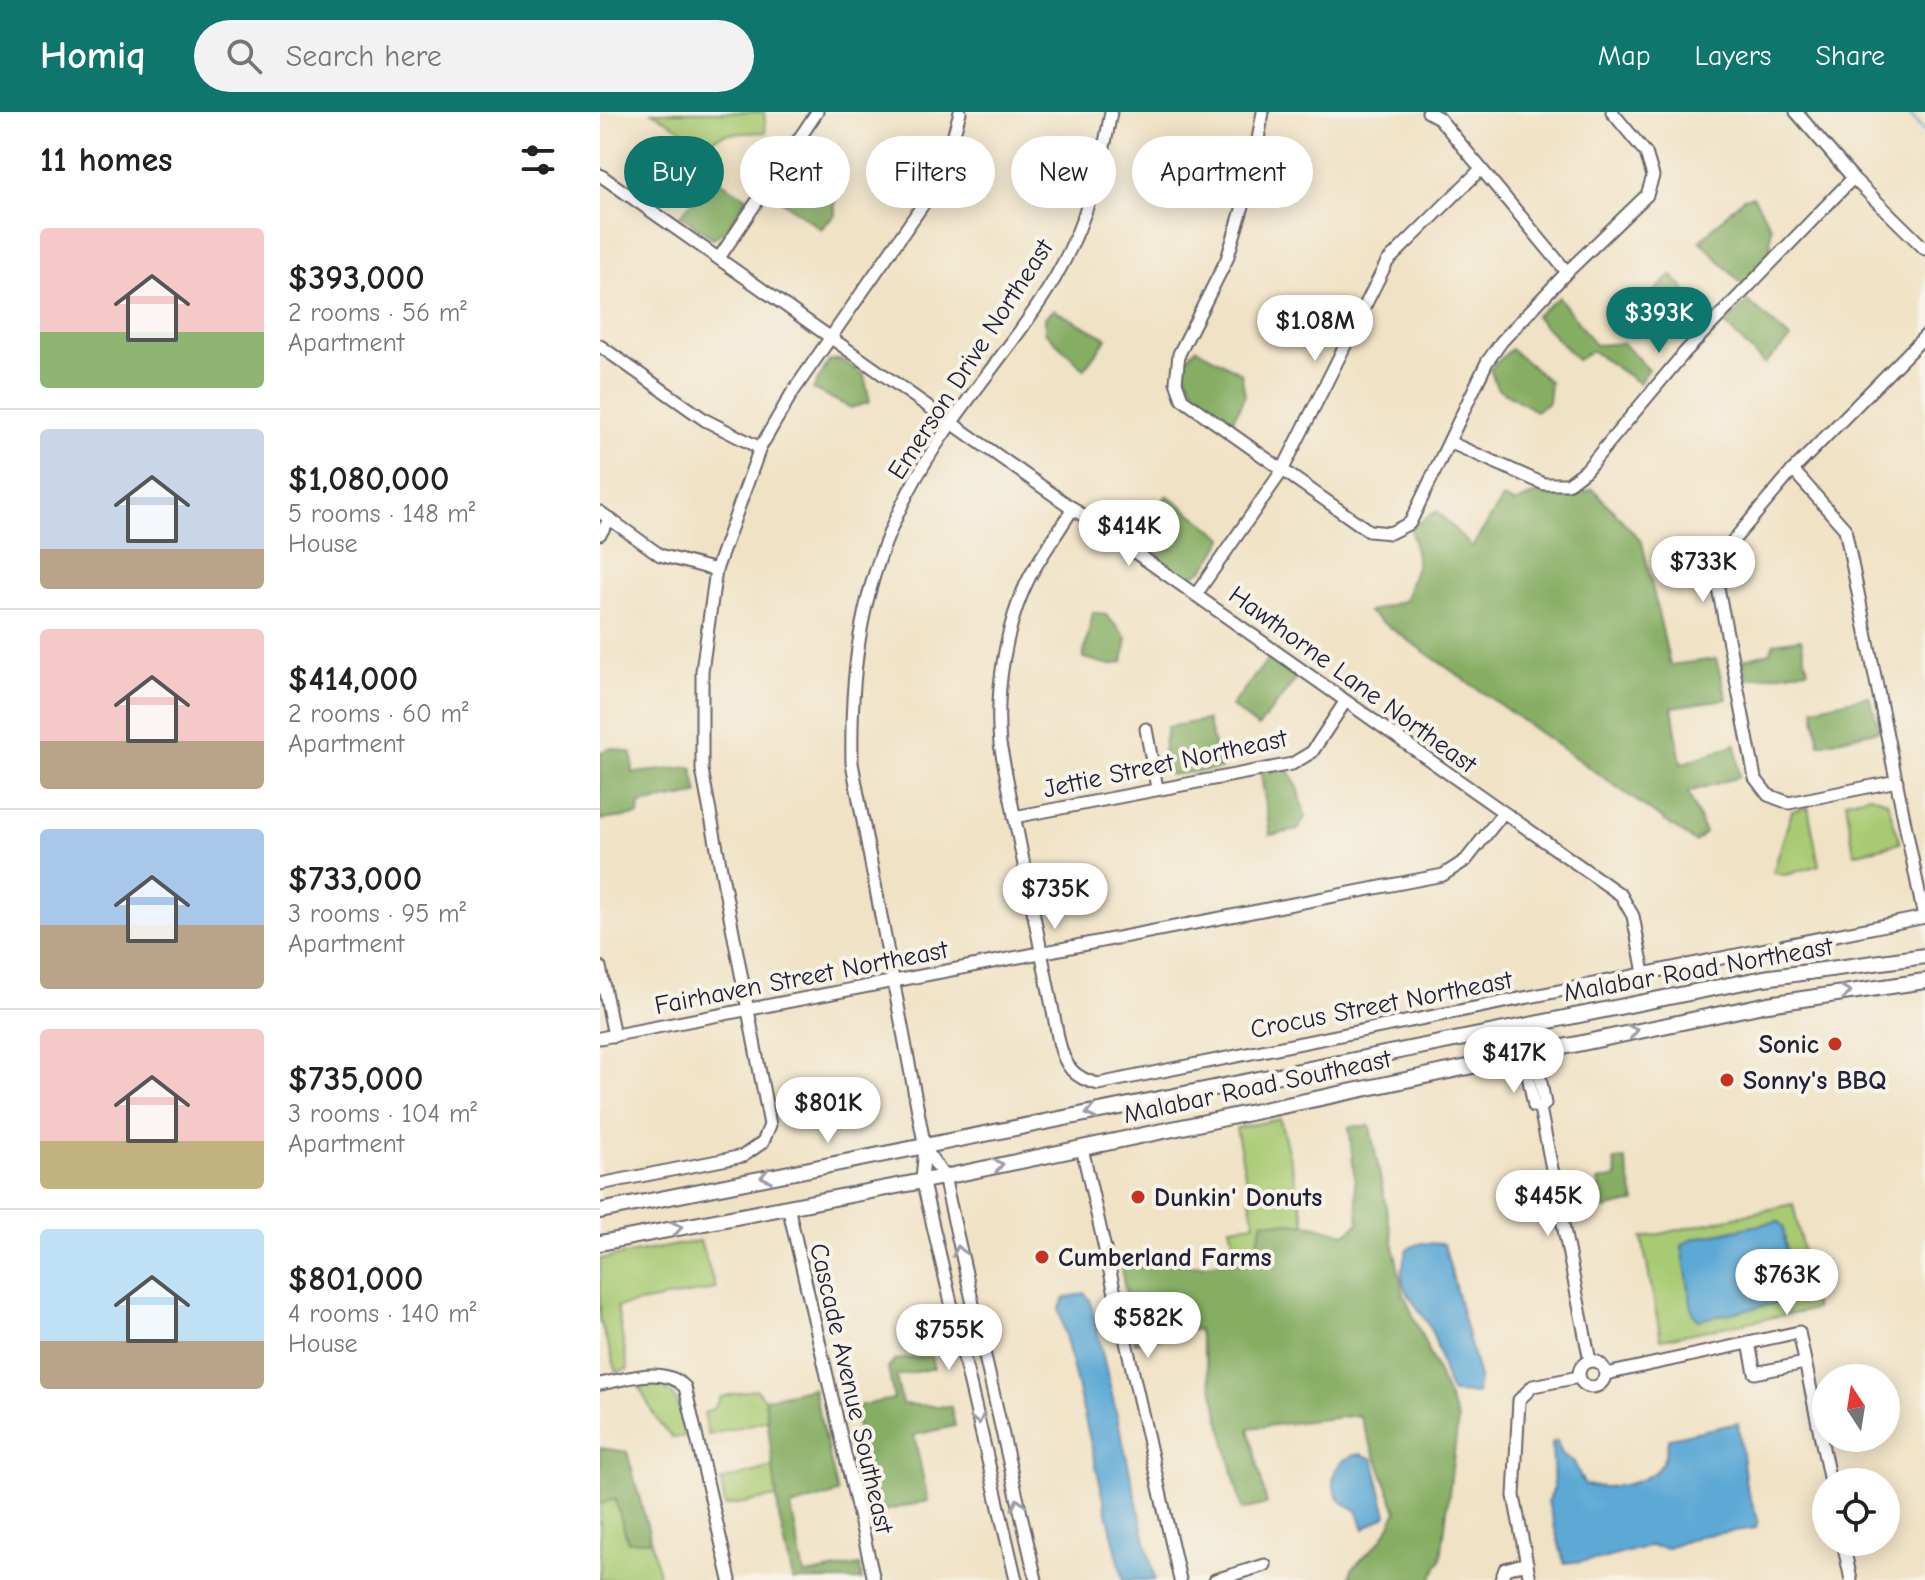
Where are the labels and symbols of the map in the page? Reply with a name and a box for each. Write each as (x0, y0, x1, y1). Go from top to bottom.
street label: Emerson Drive Northeast (882, 233, 1061, 485)
pin: $393K (1603, 287, 1715, 355)
pin: $1.08M (1250, 295, 1380, 363)
pin: $414K (1073, 500, 1185, 568)
pin: $733K (1647, 536, 1759, 604)
street label: Hawthorne Lane Northeast (1223, 580, 1483, 781)
street label: Jettie Street Northeast (1041, 723, 1291, 804)
pin: $735K (999, 863, 1111, 931)
street label: Malabar Road Northeast (1561, 931, 1837, 1008)
street label: Fairhaven Street Northeast (652, 935, 952, 1021)
street label: Crocus Street Northeast (1248, 965, 1516, 1045)
one-way arrow (1839, 984, 1852, 1001)
one-way arrow (1627, 1023, 1640, 1040)
pin: $417K (1458, 1027, 1570, 1095)
place label: Sonic (1759, 1030, 1819, 1060)
marker: Sonic (1826, 1035, 1844, 1053)
street label: Malabar Road Southeast (1121, 1044, 1395, 1130)
place label: Sonny's BBQ (1743, 1066, 1886, 1096)
marker: Sonny's BBQ (1718, 1071, 1736, 1089)
pin: $801K (772, 1077, 884, 1145)
one-way arrow (1084, 1104, 1098, 1121)
one-way arrow (991, 1157, 1004, 1174)
one-way arrow (759, 1167, 773, 1184)
pin: $445K (1492, 1170, 1604, 1238)
place label: Dunkin' Donuts (1154, 1183, 1322, 1213)
marker: Dunkin' Donuts (1129, 1188, 1147, 1206)
one-way arrow (669, 1220, 683, 1237)
street label: Cascade Avenue Southeast (803, 1240, 899, 1538)
place label: Cumberland Farms (1058, 1243, 1272, 1273)
one-way arrow (951, 1245, 968, 1258)
marker: Cumberland Farms (1033, 1248, 1051, 1266)
pin: $763K (1731, 1249, 1843, 1317)
pin: $582K (1092, 1292, 1204, 1360)
pin: $755K (893, 1304, 1005, 1372)
north arrow (1812, 1364, 1900, 1452)
one-way arrow (969, 1411, 986, 1425)
one-way arrow (1010, 1498, 1027, 1511)

